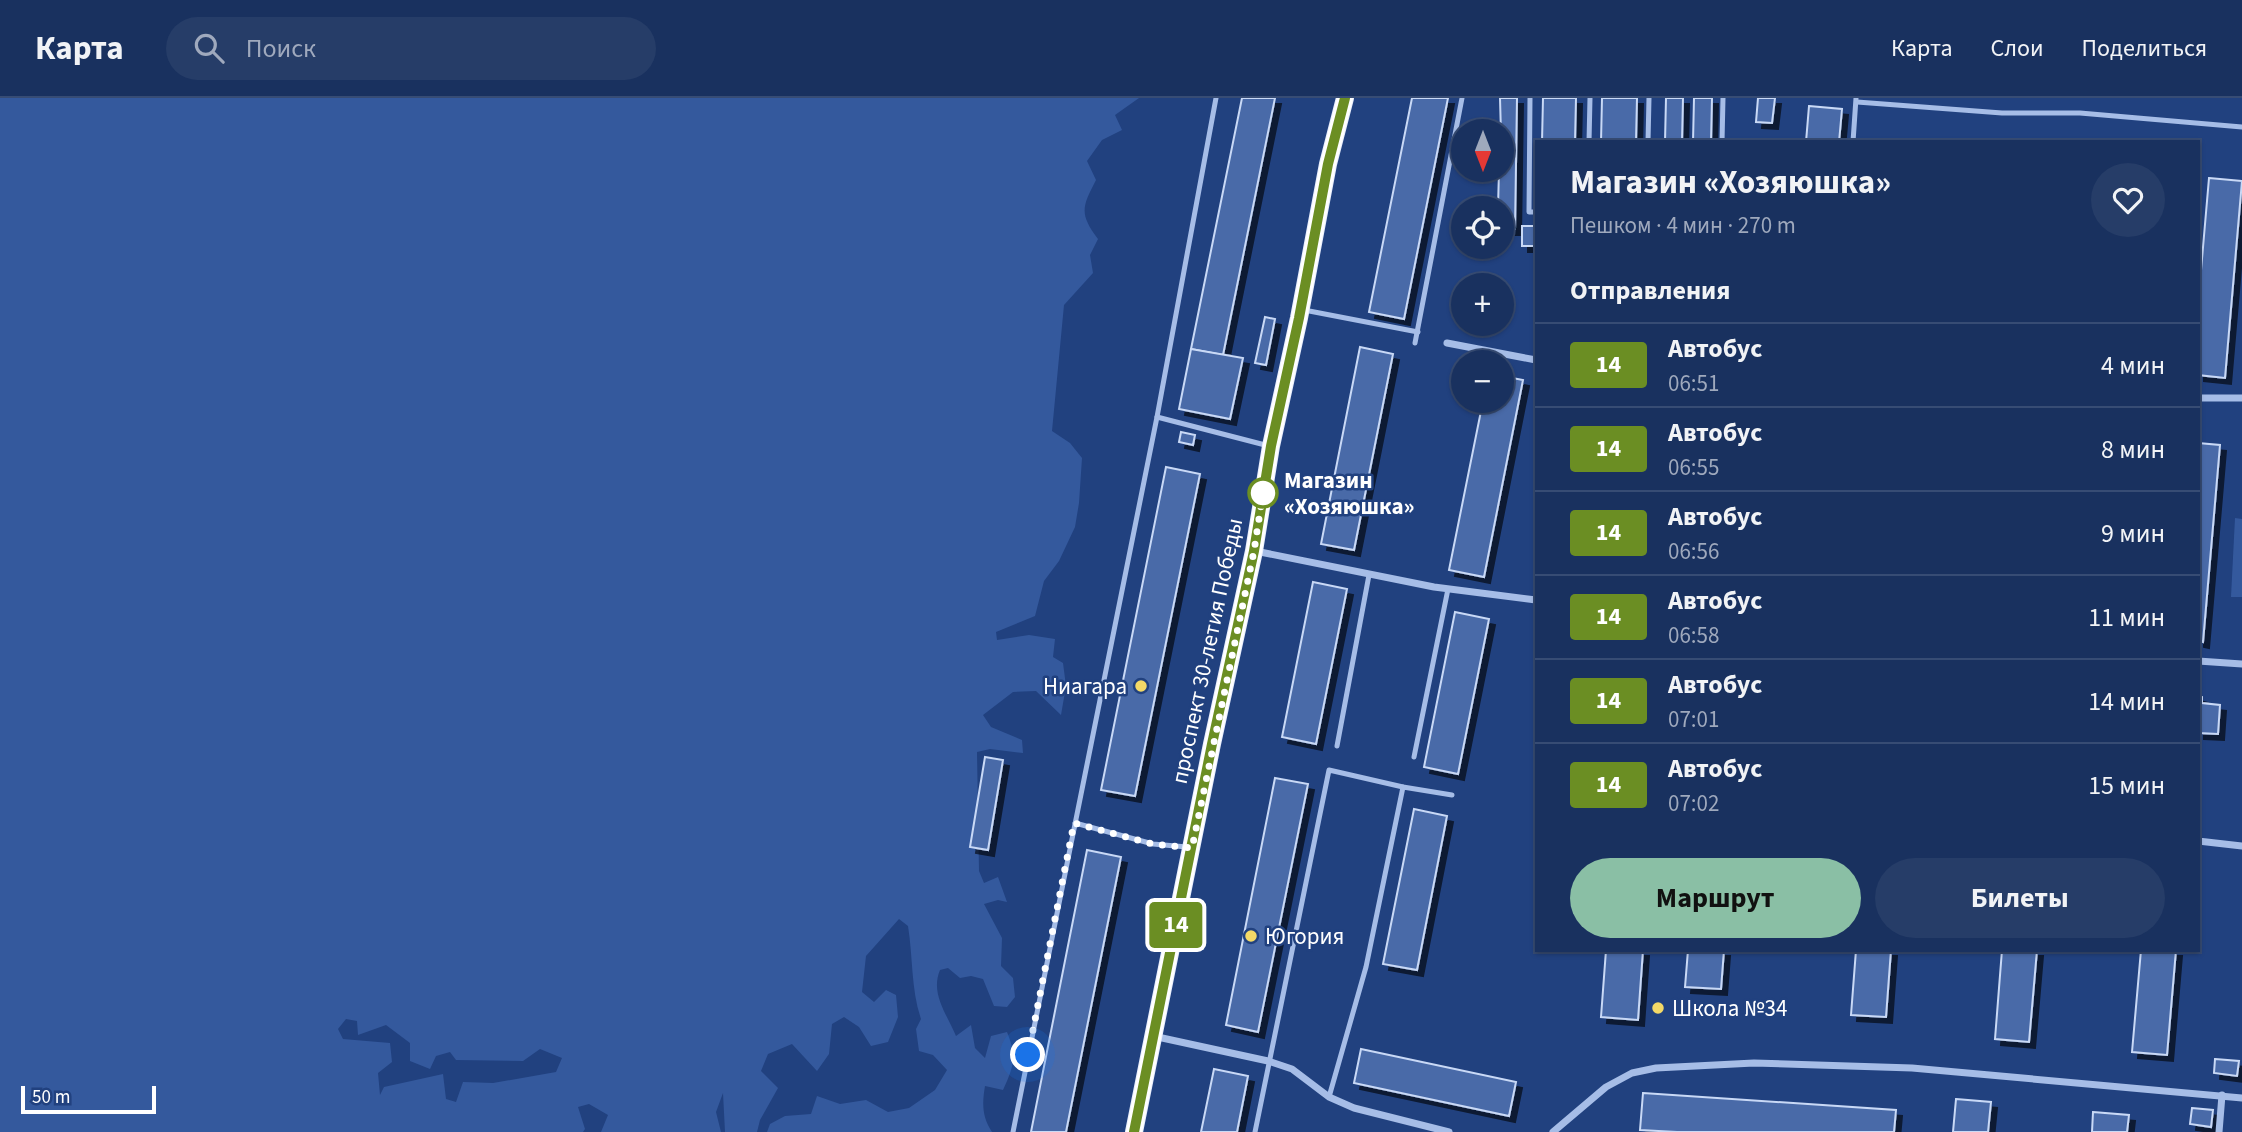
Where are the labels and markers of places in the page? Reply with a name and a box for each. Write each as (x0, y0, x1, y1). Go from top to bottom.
place label: Магазин «Хозяюшка» (1284, 464, 1415, 523)
marker: Магазин «Хозяюшка» (1248, 478, 1278, 508)
place label: Ниагара (1043, 670, 1127, 703)
marker: Ниагара (1133, 678, 1149, 694)
place label: Югория (1265, 920, 1344, 953)
marker: Югория (1243, 928, 1259, 944)
place label: Школа №34 (1672, 992, 1787, 1025)
marker: Школа №34 (1650, 1000, 1666, 1016)

